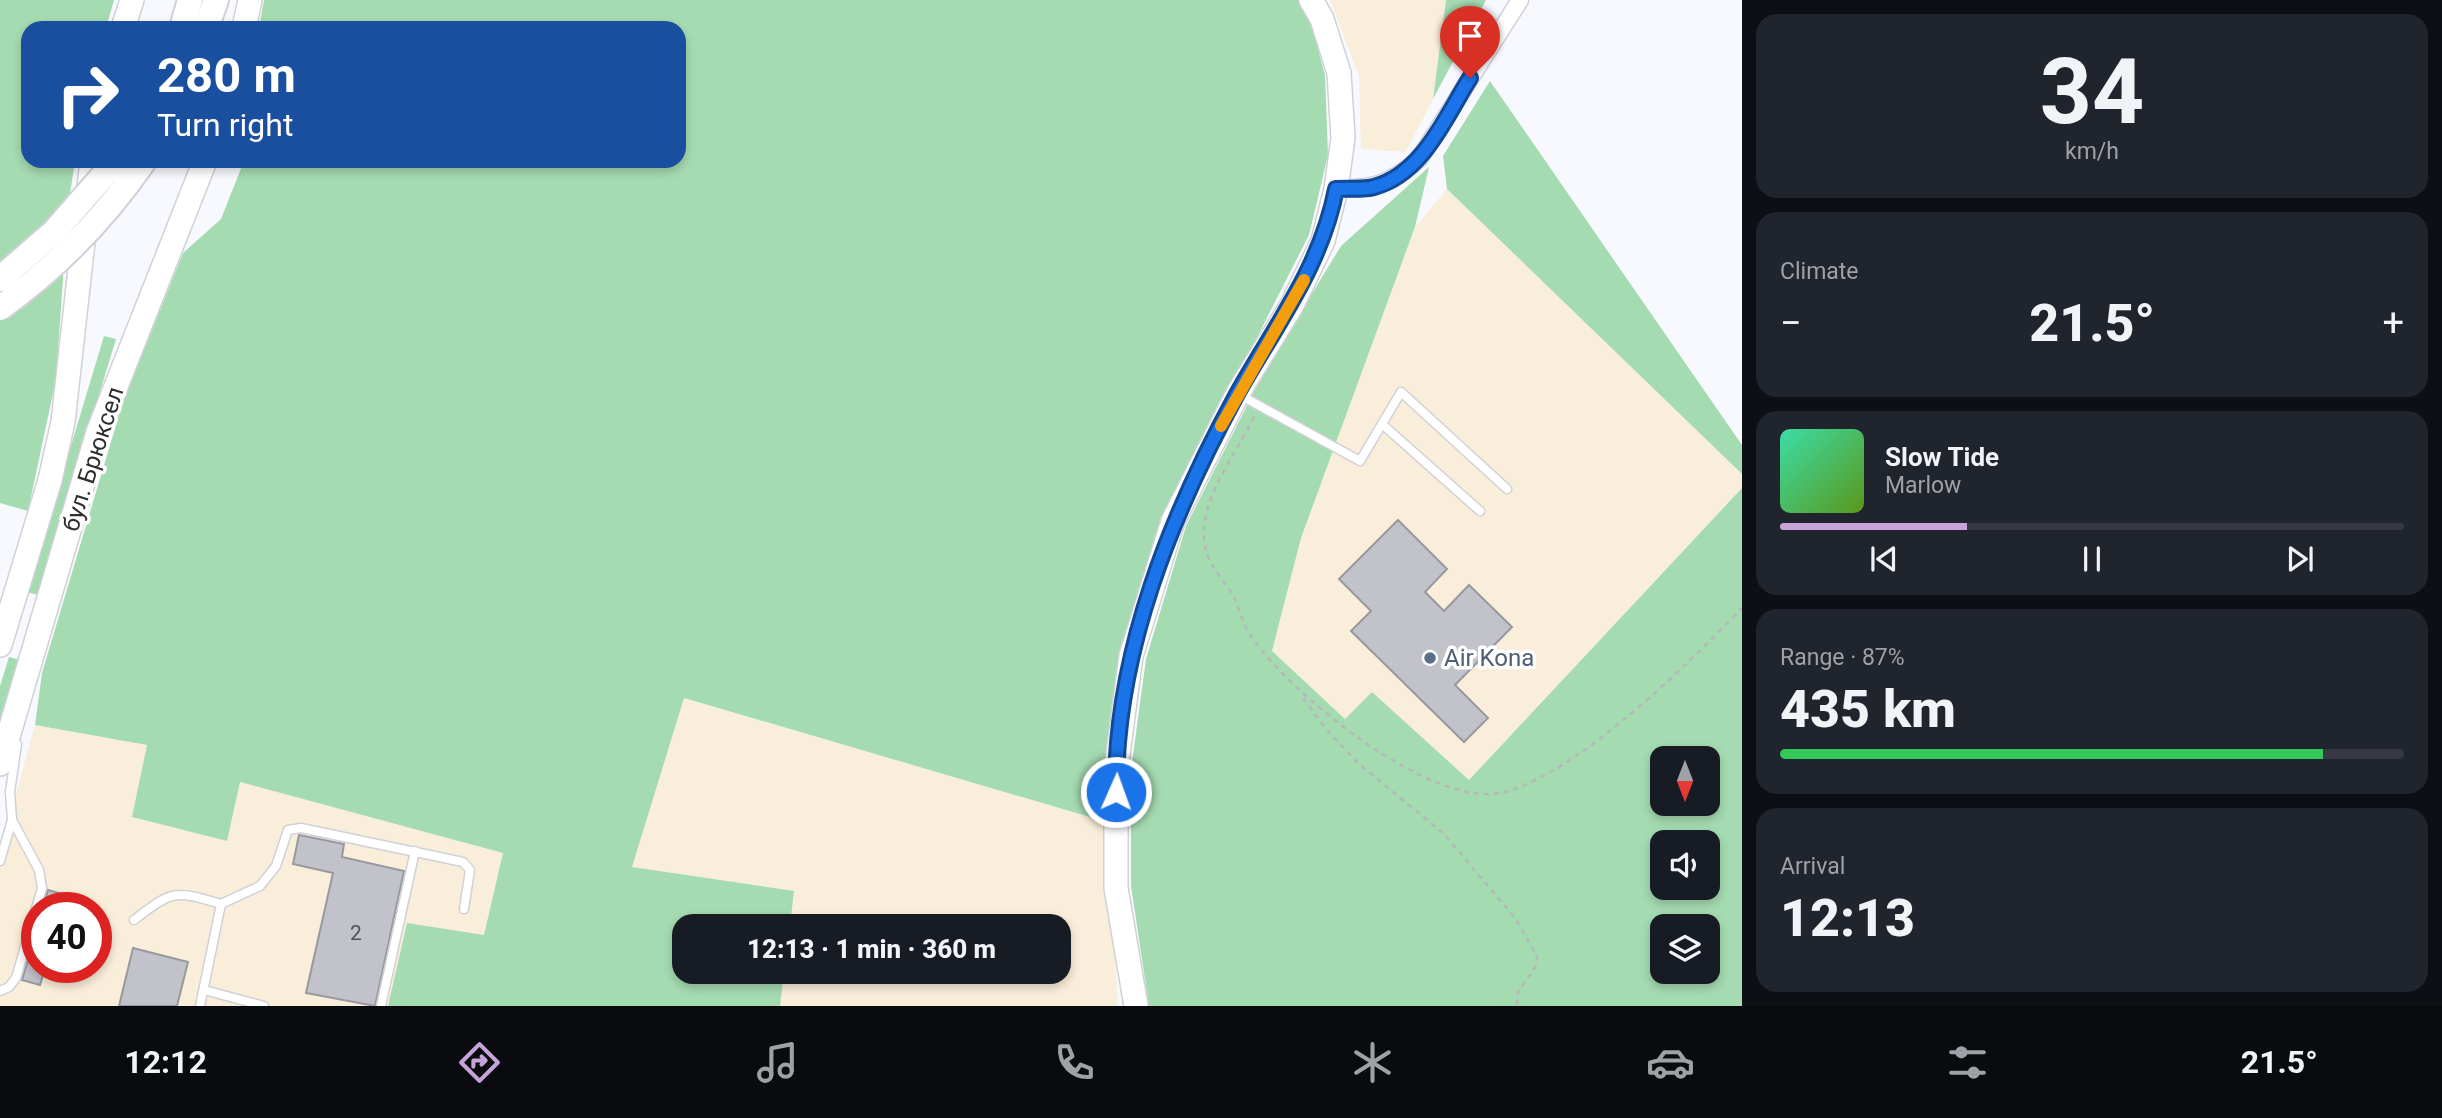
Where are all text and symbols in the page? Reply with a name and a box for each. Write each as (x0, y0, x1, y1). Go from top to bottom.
pin (1440, 6, 1500, 78)
icon: arrive (1451, 17, 1489, 55)
text: 34 (2040, 39, 2144, 145)
text: 280 m (157, 47, 296, 104)
icon: right (42, 49, 133, 140)
text: Turn right (157, 106, 293, 144)
text: km/h (2065, 138, 2119, 165)
text: Climate (1780, 258, 1859, 285)
text: 21.5° (2029, 293, 2155, 354)
text: − (1780, 301, 1802, 345)
text: + (2382, 301, 2404, 345)
street label: бул. Брюксел (56, 383, 130, 535)
text: Slow Tide (1885, 442, 1999, 472)
text: Marlow (1885, 472, 1961, 499)
icon: previous (1865, 540, 1903, 578)
icon: pause (2073, 540, 2111, 578)
icon: next (2281, 540, 2319, 578)
place label: Air Kona (1444, 644, 1534, 672)
text: Range · 87% (1780, 644, 1905, 671)
marker: Air Kona (1422, 650, 1438, 666)
text: 435 km (1780, 679, 1956, 740)
north arrow (1650, 746, 1720, 816)
map controls (1650, 746, 1720, 984)
position arrow (1079, 755, 1153, 829)
button: sound (1650, 830, 1720, 900)
text: Arrival (1780, 853, 1845, 880)
text: 12:13 (1780, 888, 1915, 949)
speed limit sign: 40 (21, 892, 112, 983)
button: layers (1650, 914, 1720, 984)
house number: 2 (350, 921, 362, 945)
text: 12:13 · 1 min · 360 m (747, 934, 996, 964)
icon: directions (455, 1038, 504, 1087)
icon: music (753, 1038, 802, 1087)
icon: phone (1050, 1038, 1099, 1087)
icon: climate (1348, 1038, 1397, 1087)
icon: car (1646, 1038, 1695, 1087)
icon: filters (1943, 1038, 1992, 1087)
text: 12:12 (124, 1043, 207, 1081)
text: 21.5° (2241, 1043, 2318, 1081)

